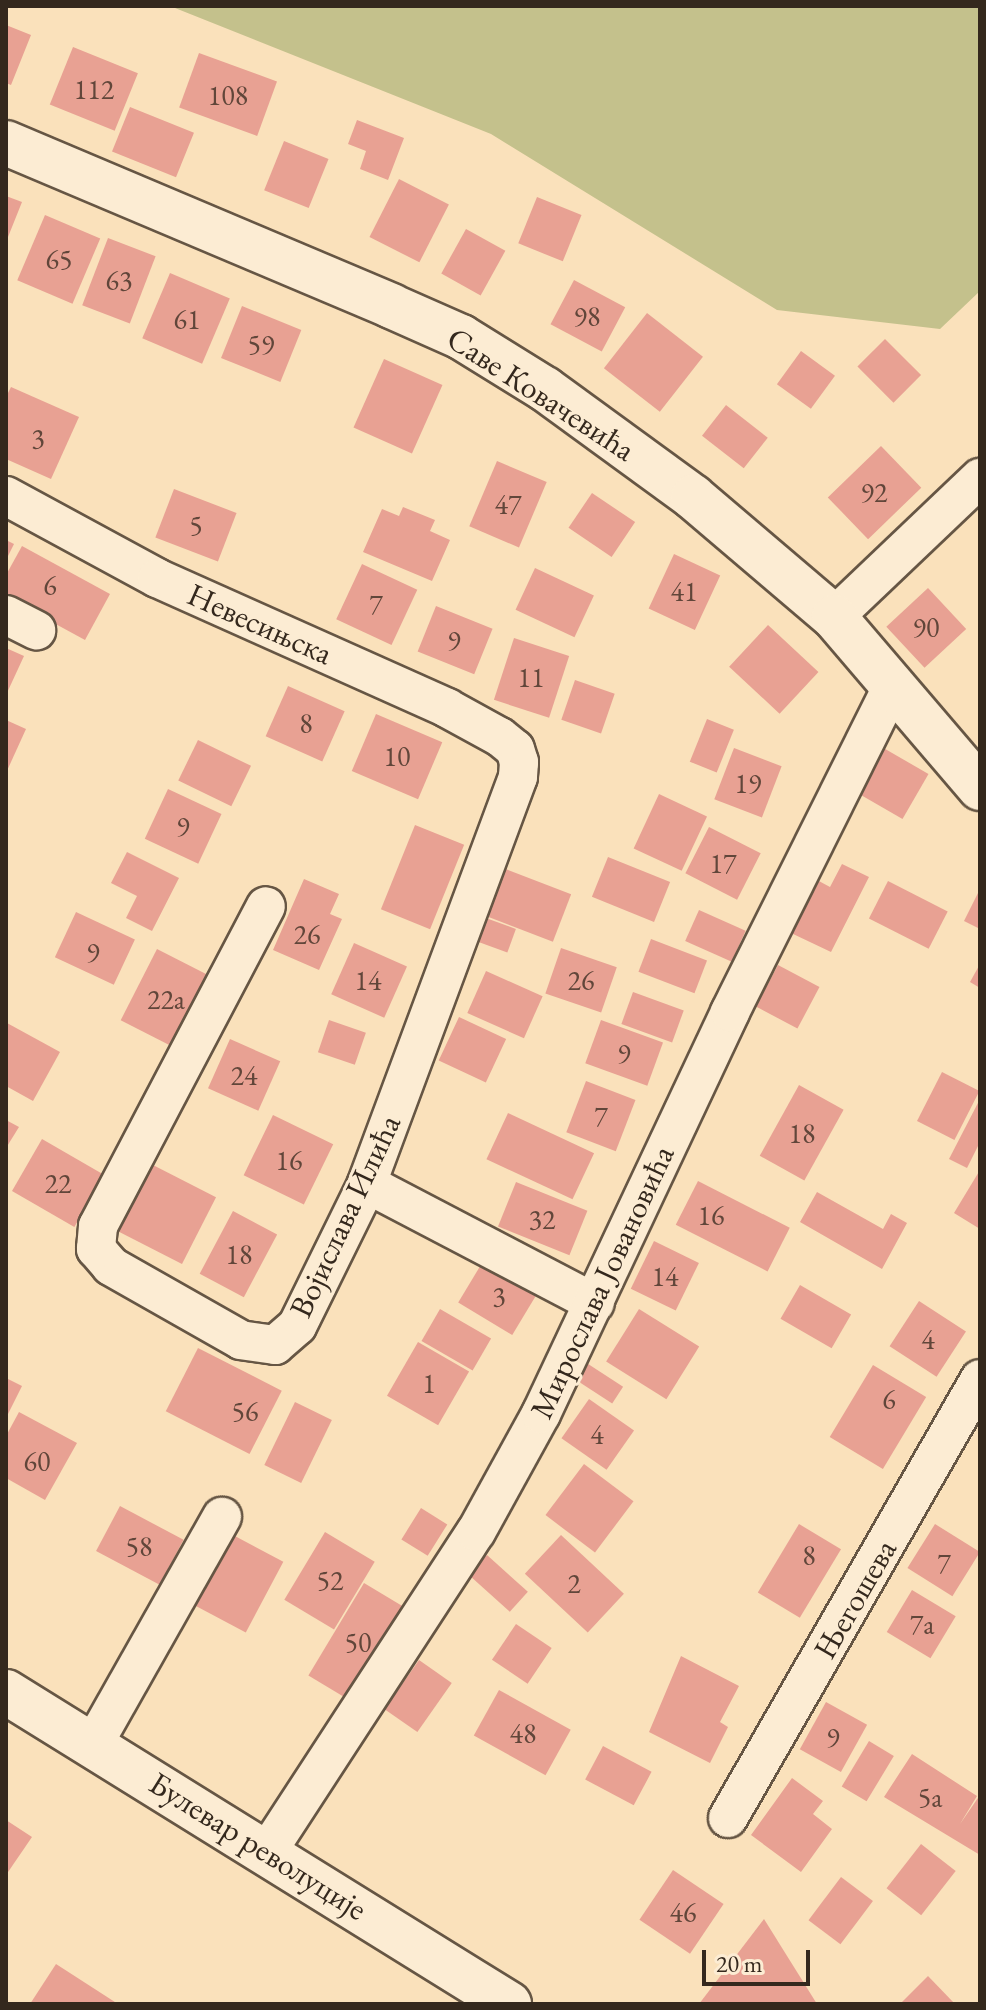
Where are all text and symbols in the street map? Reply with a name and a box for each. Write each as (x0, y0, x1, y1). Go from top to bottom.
house number: 112 (74, 72, 114, 106)
house number: 108 (208, 78, 248, 112)
house number: 65 (46, 242, 72, 276)
house number: 63 (106, 263, 132, 297)
house number: 98 (574, 299, 600, 333)
house number: 61 (174, 302, 200, 336)
street label: Саве Ковачевића (440, 319, 642, 469)
house number: 59 (248, 327, 274, 361)
house number: 3 (31, 421, 45, 455)
house number: 92 (861, 475, 887, 509)
house number: 47 (495, 487, 521, 521)
house number: 5 (189, 508, 203, 542)
house number: 6 (43, 568, 57, 602)
house number: 41 (671, 574, 697, 608)
street label: Невесињска (182, 575, 338, 673)
house number: 7 (369, 587, 383, 621)
house number: 90 (913, 610, 939, 644)
house number: 9 (447, 623, 461, 657)
house number: 11 (518, 660, 544, 694)
house number: 8 (299, 706, 313, 740)
house number: 10 (384, 739, 410, 773)
house number: 19 (735, 766, 761, 800)
house number: 9 (176, 809, 190, 843)
house number: 17 (710, 846, 736, 880)
house number: 26 (294, 917, 320, 951)
house number: 9 (86, 935, 100, 969)
house number: 14 (355, 963, 381, 997)
house number: 26 (568, 963, 594, 997)
house number: 22a (147, 982, 185, 1016)
house number: 9 (617, 1036, 631, 1070)
house number: 24 (231, 1058, 257, 1092)
house number: 7 (594, 1099, 608, 1133)
street label: Војислава Илића (281, 1109, 409, 1323)
house number: 18 (789, 1116, 815, 1150)
street label: Мирослава Јовановића (522, 1139, 682, 1425)
house number: 16 (276, 1143, 302, 1177)
house number: 22 (45, 1166, 71, 1200)
house number: 16 (698, 1198, 724, 1232)
house number: 32 (529, 1202, 555, 1236)
house number: 18 (226, 1237, 252, 1271)
house number: 14 (652, 1259, 678, 1293)
house number: 3 (492, 1279, 506, 1313)
house number: 4 (921, 1322, 935, 1356)
house number: 1 (422, 1366, 436, 1400)
house number: 6 (882, 1382, 896, 1416)
house number: 56 (232, 1394, 258, 1428)
house number: 4 (590, 1417, 604, 1451)
house number: 60 (24, 1444, 50, 1478)
house number: 58 (126, 1529, 152, 1563)
street label: Његошева (805, 1532, 905, 1666)
house number: 8 (802, 1538, 816, 1572)
house number: 7 (937, 1546, 951, 1580)
house number: 52 (317, 1563, 343, 1597)
house number: 2 (567, 1566, 581, 1600)
house number: 7a (910, 1607, 934, 1641)
house number: 50 (345, 1625, 371, 1659)
house number: 48 (510, 1716, 536, 1750)
house number: 9 (826, 1720, 840, 1754)
street label: Булевар револуције (142, 1764, 374, 1928)
house number: 5a (918, 1780, 942, 1814)
house number: 46 (670, 1895, 696, 1929)
scale bar (706, 1934, 814, 1984)
text: 20 m (716, 1948, 763, 1979)

